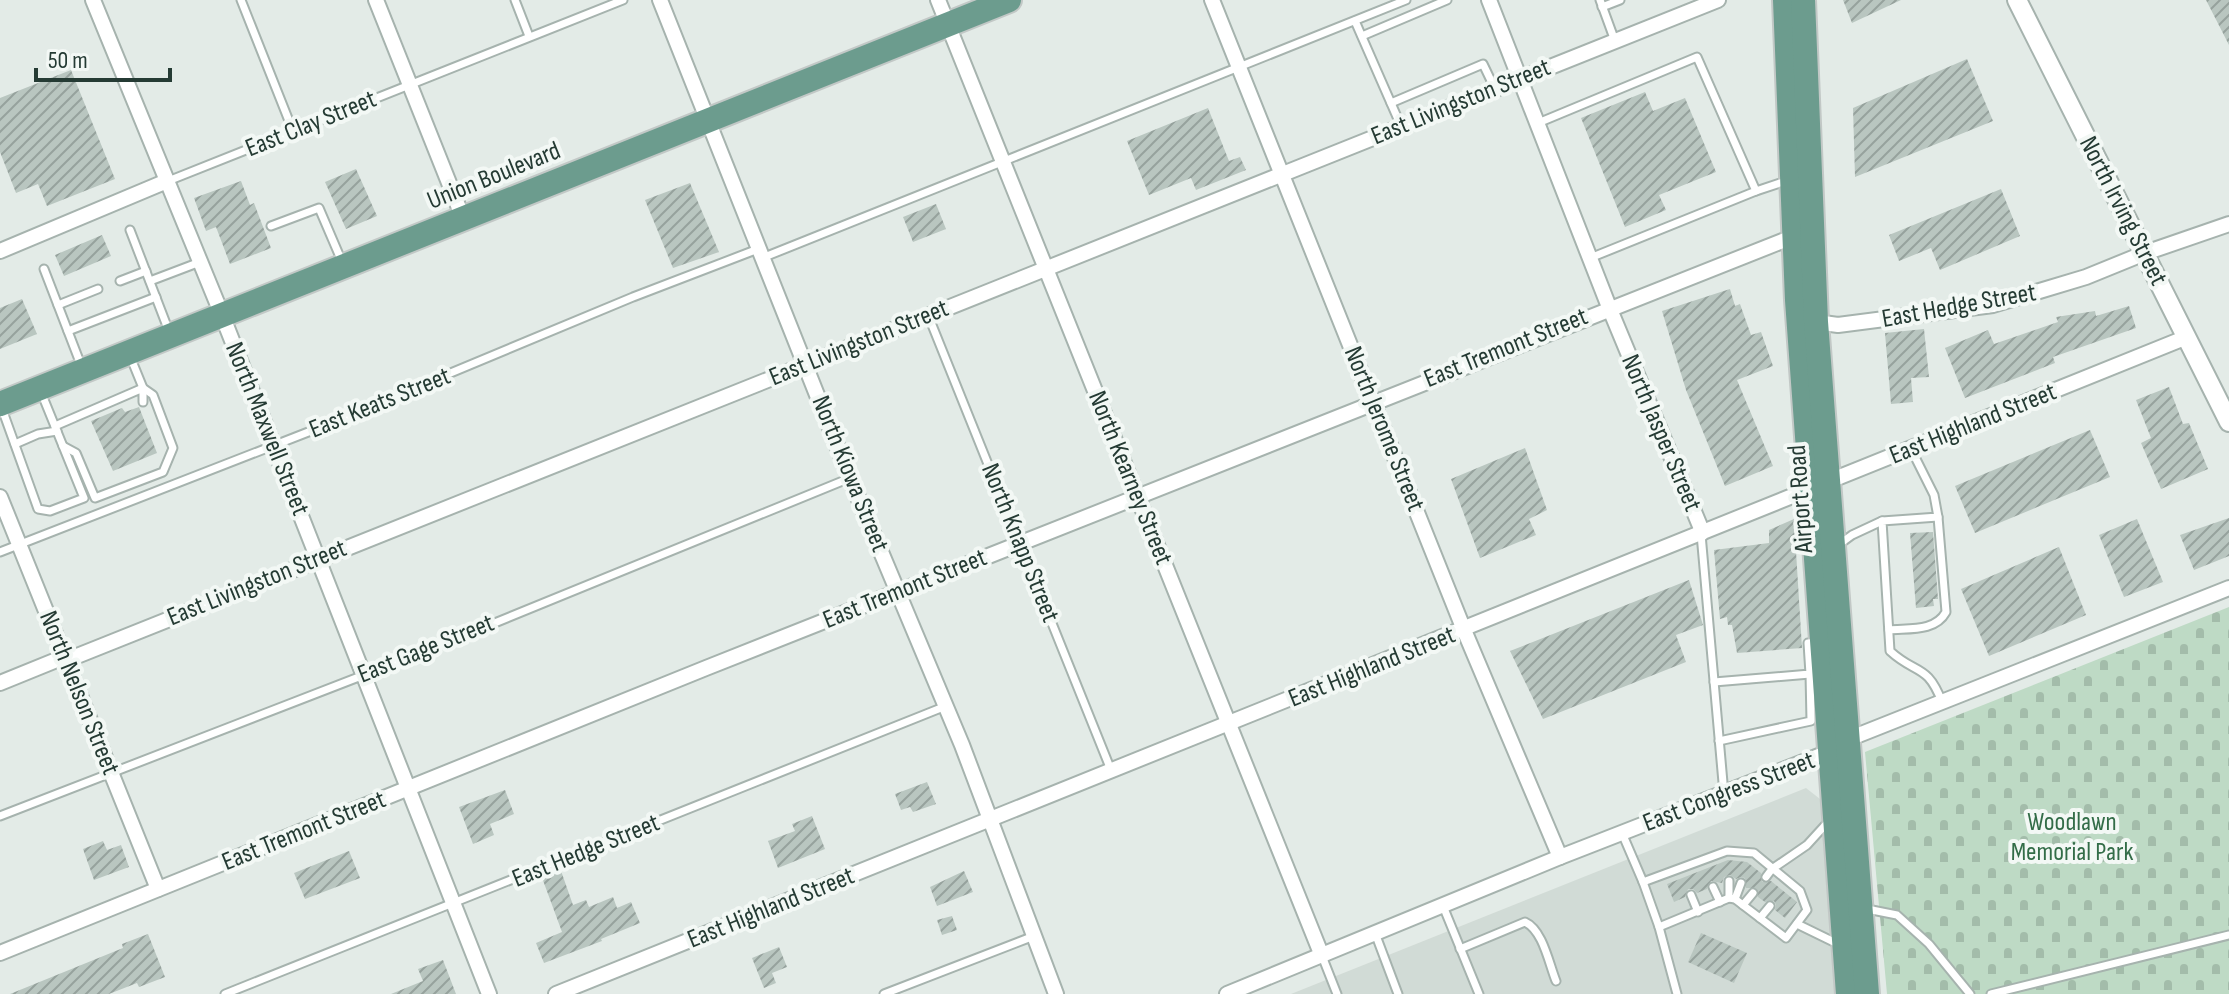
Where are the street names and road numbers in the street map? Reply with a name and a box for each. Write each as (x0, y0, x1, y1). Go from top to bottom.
street label: East Livingston Street (1367, 52, 1555, 152)
street label: East Clay Street (241, 84, 381, 164)
street label: North Irving Street (2072, 131, 2174, 291)
street label: Union Boulevard (423, 135, 565, 217)
street label: East Hedge Street (1880, 277, 2039, 335)
street label: East Livingston Street (765, 293, 953, 393)
street label: East Tremont Street (1420, 301, 1592, 395)
street label: North Maxwell Street (218, 338, 316, 520)
street label: North Jerome Street (1337, 342, 1431, 516)
street label: North Jasper Street (1614, 350, 1708, 516)
street label: East Keats Street (305, 361, 455, 445)
street label: East Highland Street (1885, 376, 2061, 472)
street label: North Kearney Street (1081, 387, 1179, 569)
street label: North Kiowa Street (805, 391, 895, 557)
street label: Airport Road (1782, 444, 1820, 555)
street label: North Knapp Street (974, 459, 1066, 627)
street label: East Livingston Street (163, 533, 351, 633)
street label: East Tremont Street (819, 542, 991, 636)
street label: North Nelson Street (32, 607, 126, 779)
street label: East Gage Street (353, 608, 499, 690)
street label: East Highland Street (1284, 619, 1460, 715)
street label: East Congress Street (1639, 745, 1819, 839)
street label: East Tremont Street (218, 784, 390, 878)
street label: East Hedge Street (508, 807, 664, 895)
street label: East Highland Street (683, 860, 859, 956)

